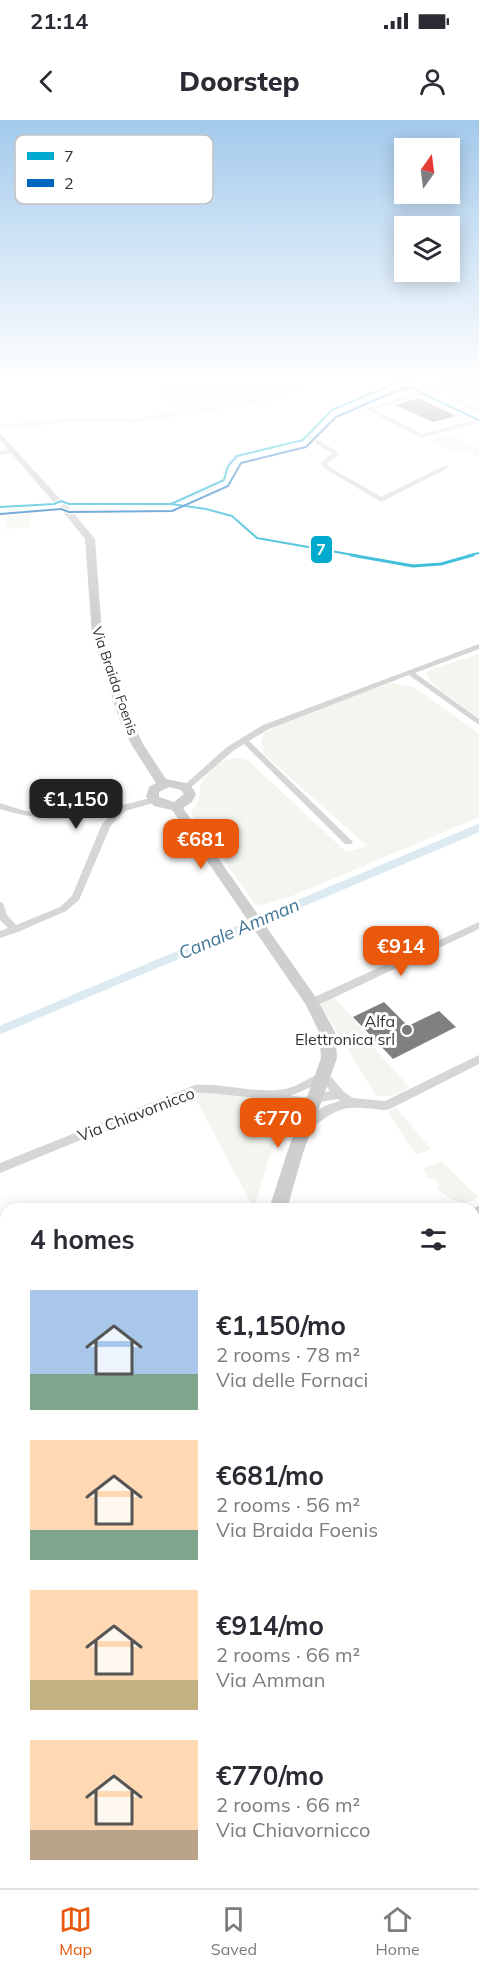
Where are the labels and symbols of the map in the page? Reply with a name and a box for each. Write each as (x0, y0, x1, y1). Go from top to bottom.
legend (15, 135, 213, 204)
north arrow (394, 138, 460, 204)
text: 7 (64, 146, 74, 166)
text: 2 (64, 173, 74, 193)
line badge: 7 (310, 535, 333, 564)
text: 7 (316, 539, 326, 559)
street label: Via Braida Foenis (88, 624, 142, 738)
pin: €1,150 (27, 779, 125, 830)
pin: €681 (165, 819, 237, 870)
water label: Canale Amman (175, 893, 303, 964)
pin: €914 (365, 926, 437, 977)
place label: Alfa Elettronica srl (295, 1011, 395, 1049)
marker: Alfa Elettronica srl (400, 1023, 414, 1037)
street label: Via Chiavornicco (75, 1083, 197, 1145)
pin: €770 (242, 1098, 314, 1149)

